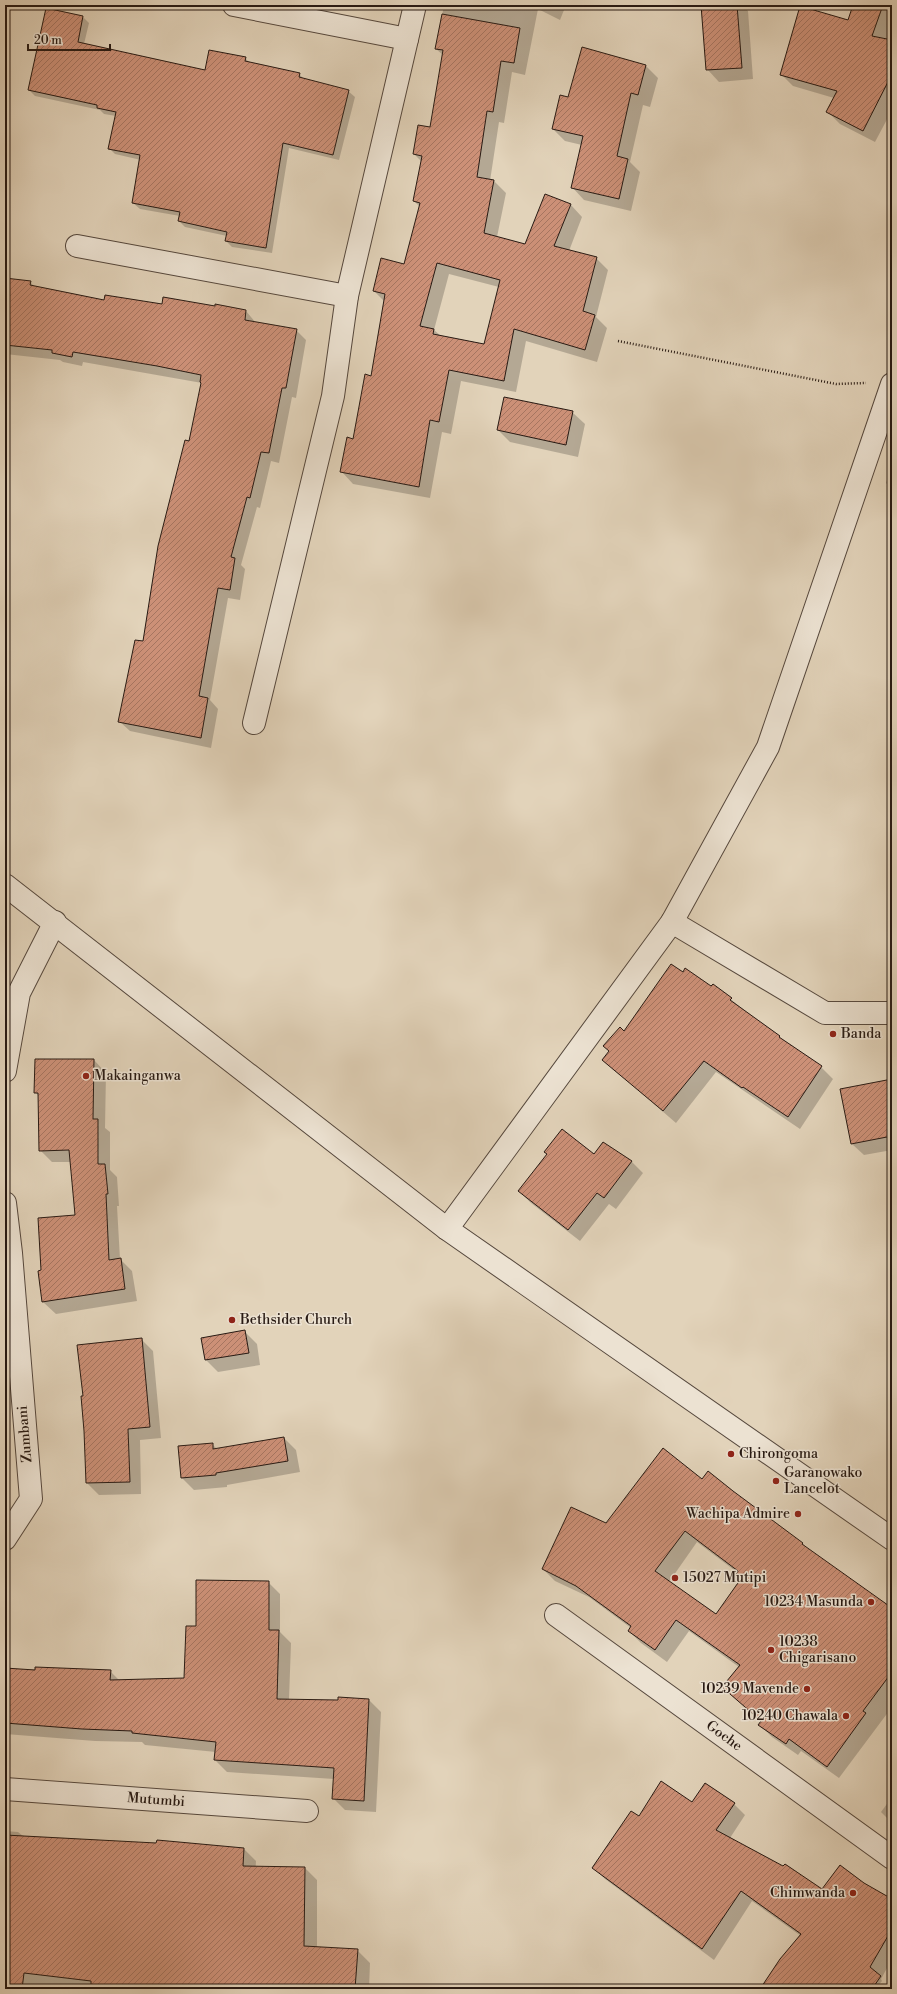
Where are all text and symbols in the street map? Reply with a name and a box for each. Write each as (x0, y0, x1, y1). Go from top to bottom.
scale bar (28, 26, 110, 52)
text: 20 m (34, 33, 62, 48)
place label: Banda (840, 1025, 882, 1043)
marker: Banda (828, 1029, 838, 1039)
place label: Makainganwa (94, 1067, 182, 1085)
marker: Makainganwa (81, 1071, 91, 1081)
place label: Bethsider Church (239, 1311, 353, 1329)
marker: Bethsider Church (227, 1315, 237, 1325)
street label: Zumbani (14, 1404, 36, 1463)
place label: Chirongoma (739, 1445, 819, 1463)
marker: Chirongoma (726, 1449, 736, 1459)
place label: Garanowako Lancelot (784, 1464, 862, 1498)
marker: Garanowako Lancelot (771, 1476, 781, 1486)
place label: Wachipa Admire (685, 1505, 790, 1523)
marker: Wachipa Admire (793, 1509, 803, 1519)
place label: 15027 Mutipi (683, 1569, 767, 1587)
marker: 15027 Mutipi (670, 1573, 680, 1583)
place label: 10234 Masunda (764, 1593, 864, 1611)
marker: 10234 Masunda (866, 1597, 876, 1607)
place label: 10238 Chigarisano (779, 1633, 856, 1667)
marker: 10238 Chigarisano (766, 1645, 776, 1655)
place label: 10239 Mavende (701, 1680, 799, 1698)
marker: 10239 Mavende (802, 1684, 812, 1694)
place label: 10240 Chawala (742, 1707, 839, 1725)
marker: 10240 Chawala (841, 1711, 851, 1721)
street label: Goche (702, 1717, 746, 1755)
street label: Mutumbi (126, 1789, 186, 1811)
place label: Chimwanda (770, 1884, 846, 1902)
marker: Chimwanda (848, 1888, 858, 1898)

